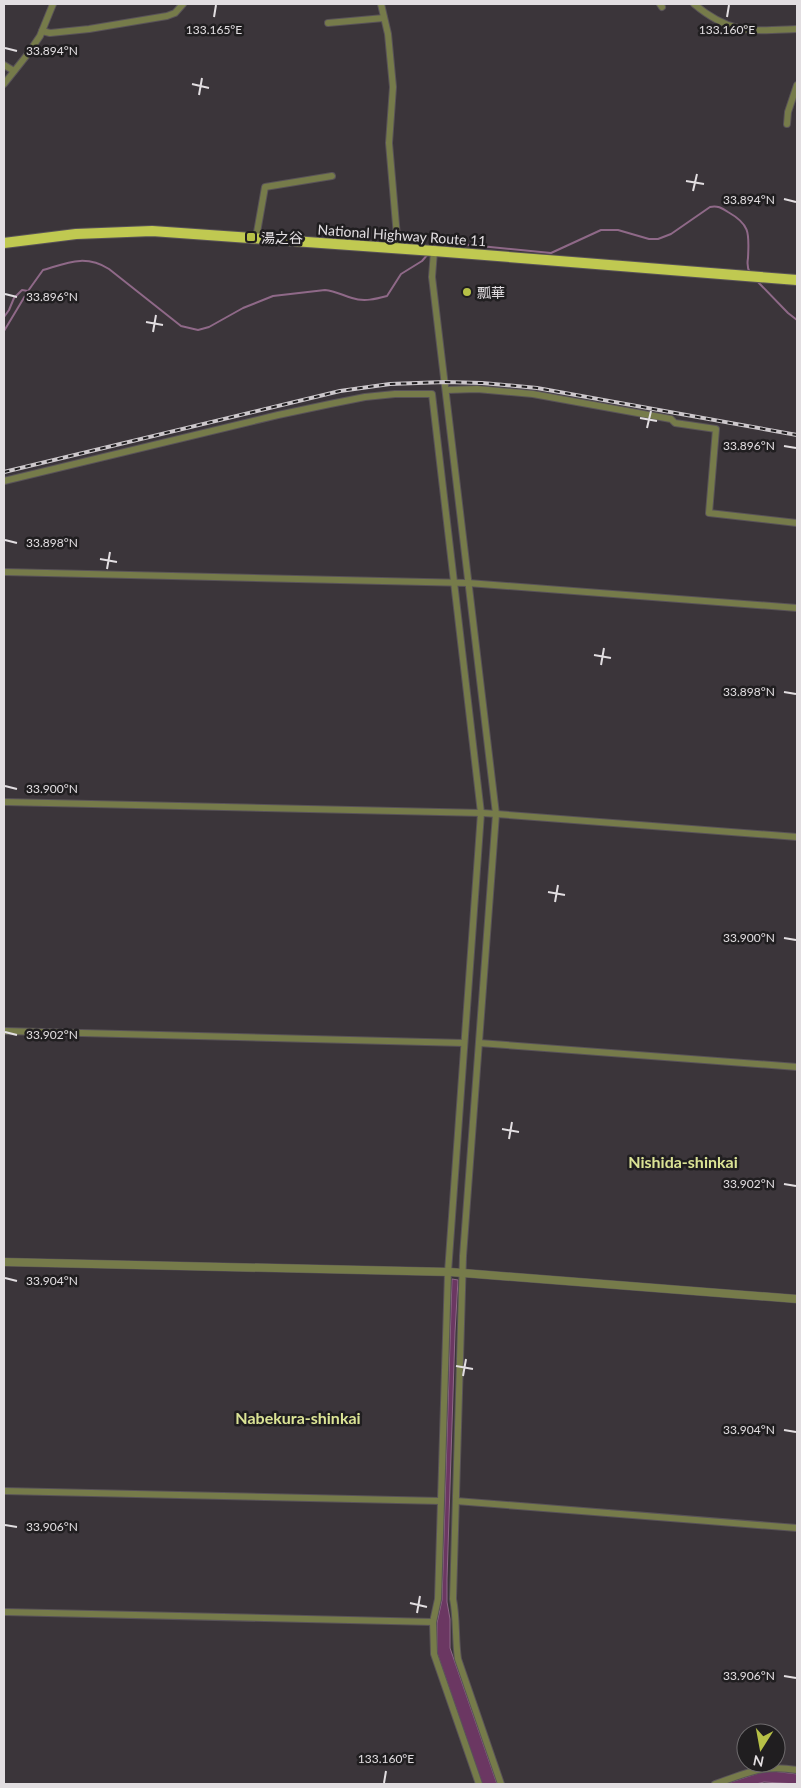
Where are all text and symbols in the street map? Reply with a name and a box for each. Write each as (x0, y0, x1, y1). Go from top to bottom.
text: 133.165°E (186, 22, 242, 37)
text: 133.160°E (699, 22, 755, 37)
text: 33.894°N (26, 43, 78, 58)
text: 33.894°N (723, 192, 775, 207)
street label: National Highway Route 11 (317, 221, 487, 249)
place label: 湯之谷 (261, 229, 303, 246)
marker: 湯之谷 (245, 231, 257, 243)
place label: 瓢華 (477, 284, 505, 301)
marker: 瓢華 (461, 286, 473, 298)
text: 33.896°N (26, 289, 78, 304)
text: 33.896°N (723, 438, 775, 453)
text: 33.898°N (26, 535, 78, 550)
text: 33.898°N (723, 684, 775, 699)
text: 33.900°N (26, 781, 78, 796)
text: 33.900°N (723, 930, 775, 945)
text: 33.902°N (26, 1027, 78, 1042)
district label: Nishida-shinkai (628, 1152, 738, 1171)
text: 33.902°N (723, 1176, 775, 1191)
text: 33.904°N (26, 1273, 78, 1288)
district label: Nabekura-shinkai (235, 1408, 361, 1427)
text: 33.904°N (723, 1422, 775, 1437)
text: 33.906°N (26, 1519, 78, 1534)
text: 33.906°N (723, 1668, 775, 1683)
north arrow (736, 1723, 786, 1773)
text: 133.160°E (358, 1751, 414, 1766)
text: N (752, 1752, 765, 1771)

